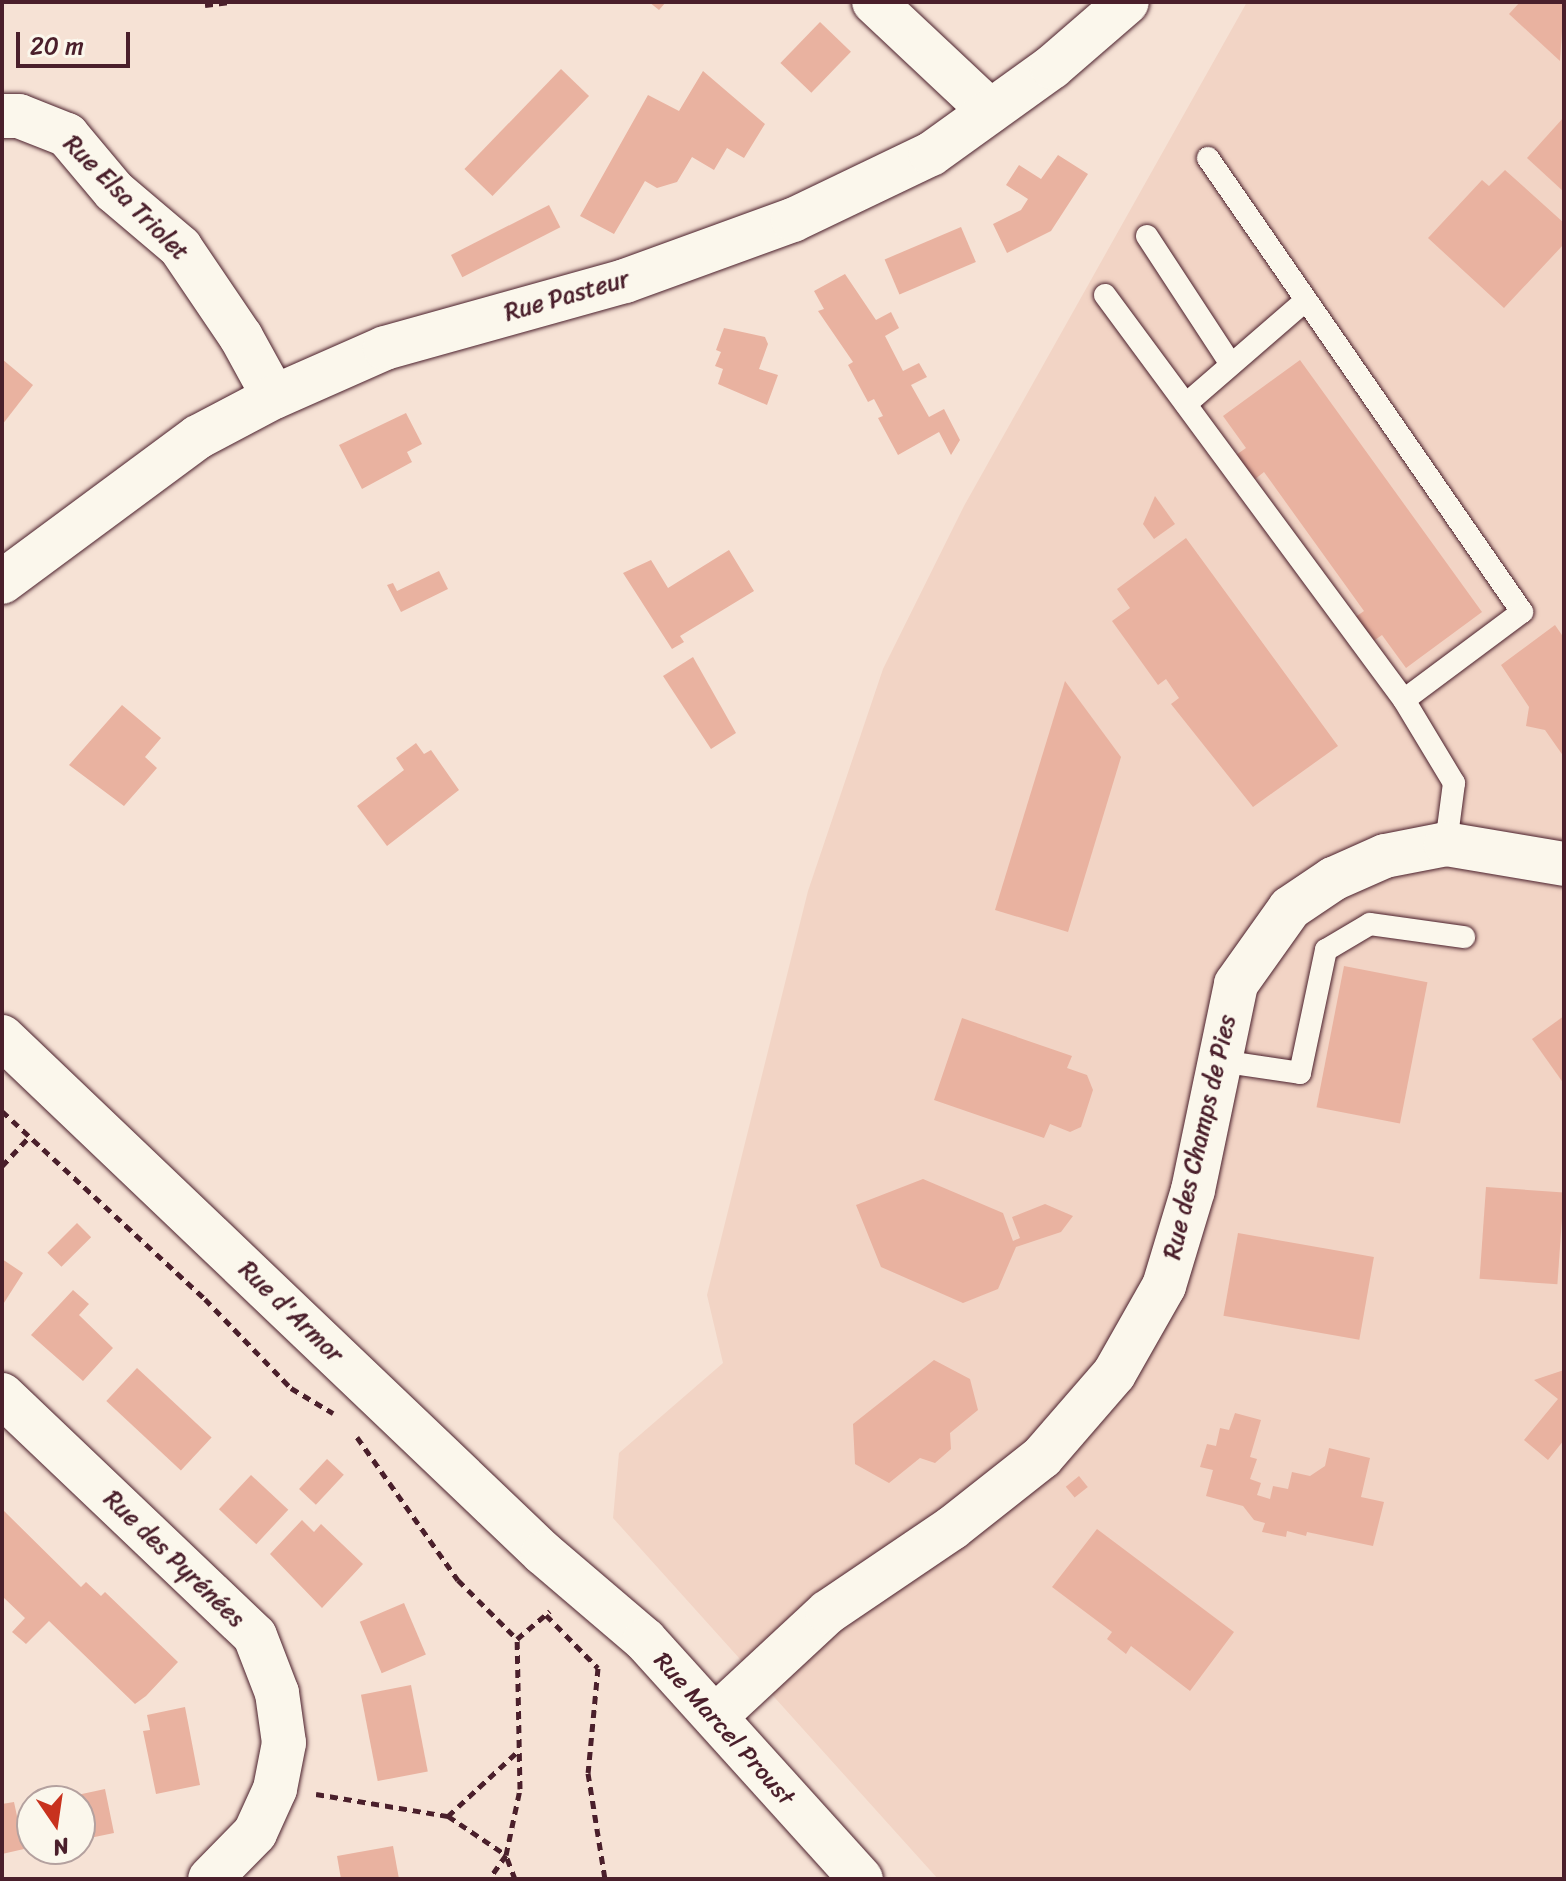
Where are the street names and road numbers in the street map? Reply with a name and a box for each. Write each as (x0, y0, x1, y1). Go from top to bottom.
street label: Rue Elsa Triolet (58, 130, 194, 266)
street label: Rue Pasteur (501, 264, 633, 328)
street label: Rue des Champs de Pies (1158, 1011, 1242, 1263)
street label: Rue d'Armor (233, 1255, 349, 1369)
street label: Rue des Pyrénées (97, 1484, 251, 1634)
street label: Rue Marcel Proust (648, 1647, 800, 1811)

